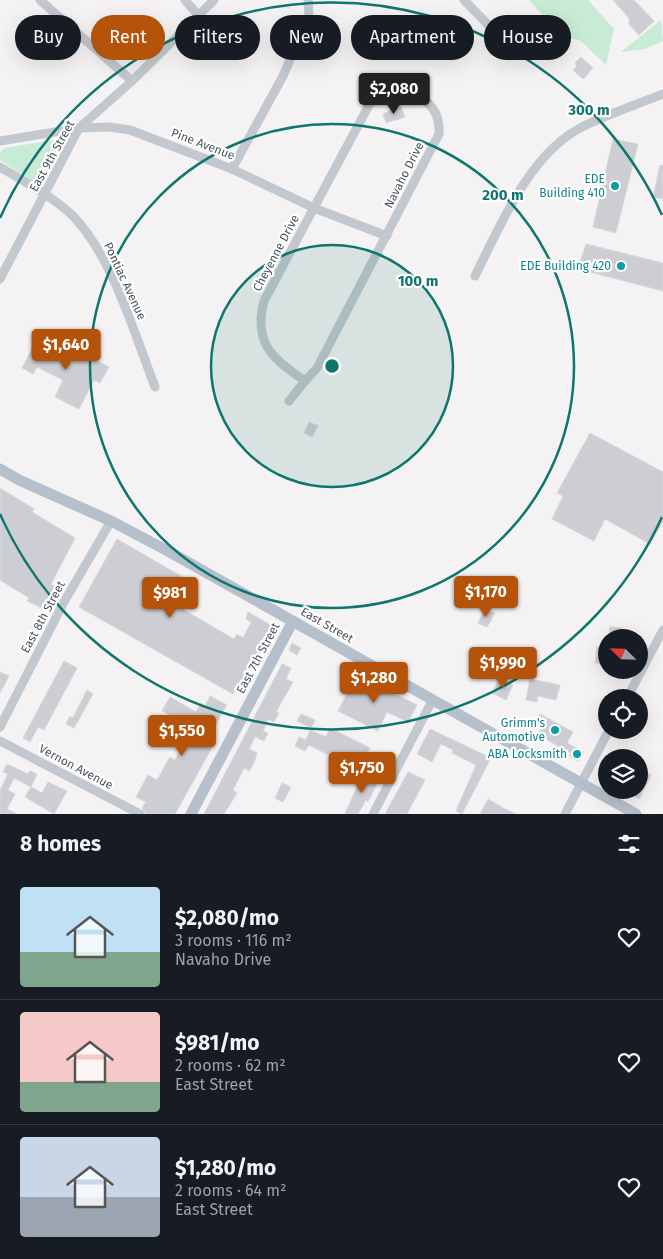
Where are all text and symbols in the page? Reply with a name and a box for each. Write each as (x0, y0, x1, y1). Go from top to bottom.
chip: Buy (15, 15, 81, 60)
chip: Rent (91, 15, 165, 60)
chip: Filters (175, 15, 260, 60)
chip: New (270, 15, 341, 60)
chip: Apartment (351, 15, 474, 60)
chip: House (484, 15, 571, 60)
pin: $2,080 (353, 72, 435, 115)
text: $2,080 (370, 79, 418, 98)
text: 300 m (567, 101, 610, 119)
street label: East 9th Street (27, 117, 78, 194)
street label: Pine Avenue (169, 125, 237, 163)
street label: Navaho Drive (381, 140, 427, 210)
place label: EDE Building 410 (539, 172, 605, 200)
marker: EDE Building 410 (609, 180, 621, 192)
text: 200 m (482, 186, 524, 204)
street label: Cheyenne Drive (250, 212, 302, 294)
street label: Pontiac Avenue (101, 240, 149, 322)
place label: EDE Building 420 (520, 259, 611, 273)
marker: EDE Building 420 (615, 260, 627, 272)
text: 100 m (398, 272, 438, 290)
pin: $1,640 (25, 328, 107, 371)
text: $1,640 (43, 335, 89, 354)
centre of rings (323, 357, 341, 375)
pin: $981 (140, 576, 200, 619)
pin: $1,170 (445, 576, 527, 618)
street label: East 8th Street (18, 578, 68, 655)
text: $1,170 (465, 582, 507, 601)
text: $981 (153, 583, 187, 602)
street label: East Street (298, 604, 356, 646)
street label: East 7th Street (233, 620, 283, 696)
north arrow (598, 629, 648, 679)
map controls (598, 629, 648, 799)
pin: $1,990 (462, 646, 544, 689)
text: $1,990 (480, 653, 526, 672)
pin: $1,280 (333, 662, 415, 704)
text: $1,280 (351, 668, 397, 687)
button: locate (598, 689, 648, 739)
pin: $1,550 (141, 714, 223, 757)
place label: Grimm's Automotive (483, 716, 545, 744)
text: $1,550 (159, 721, 205, 740)
marker: Grimm's Automotive (549, 724, 561, 736)
street label: Vernon Avenue (37, 742, 115, 792)
place label: ABA Locksmith (488, 747, 567, 761)
marker: ABA Locksmith (571, 748, 583, 760)
button: layers (598, 749, 648, 799)
pin: $1,750 (321, 752, 403, 794)
text: $1,750 (340, 758, 384, 777)
icon: filters (615, 830, 643, 858)
text: 8 homes (20, 831, 101, 857)
text: $2,080/mo (175, 905, 279, 931)
icon: home (60, 907, 120, 967)
icon: heart (615, 923, 643, 951)
text: 3 rooms · 116 m² (175, 931, 292, 950)
text: Navaho Drive (175, 950, 271, 969)
text: $981/mo (175, 1030, 260, 1056)
icon: home (60, 1032, 120, 1092)
icon: heart (615, 1048, 643, 1076)
text: 2 rooms · 62 m² (175, 1056, 286, 1075)
text: East Street (175, 1075, 253, 1094)
text: $1,280/mo (175, 1155, 276, 1181)
icon: home (60, 1157, 120, 1217)
icon: heart (615, 1173, 643, 1201)
text: 2 rooms · 64 m² (175, 1181, 286, 1200)
text: East Street (175, 1200, 253, 1219)

